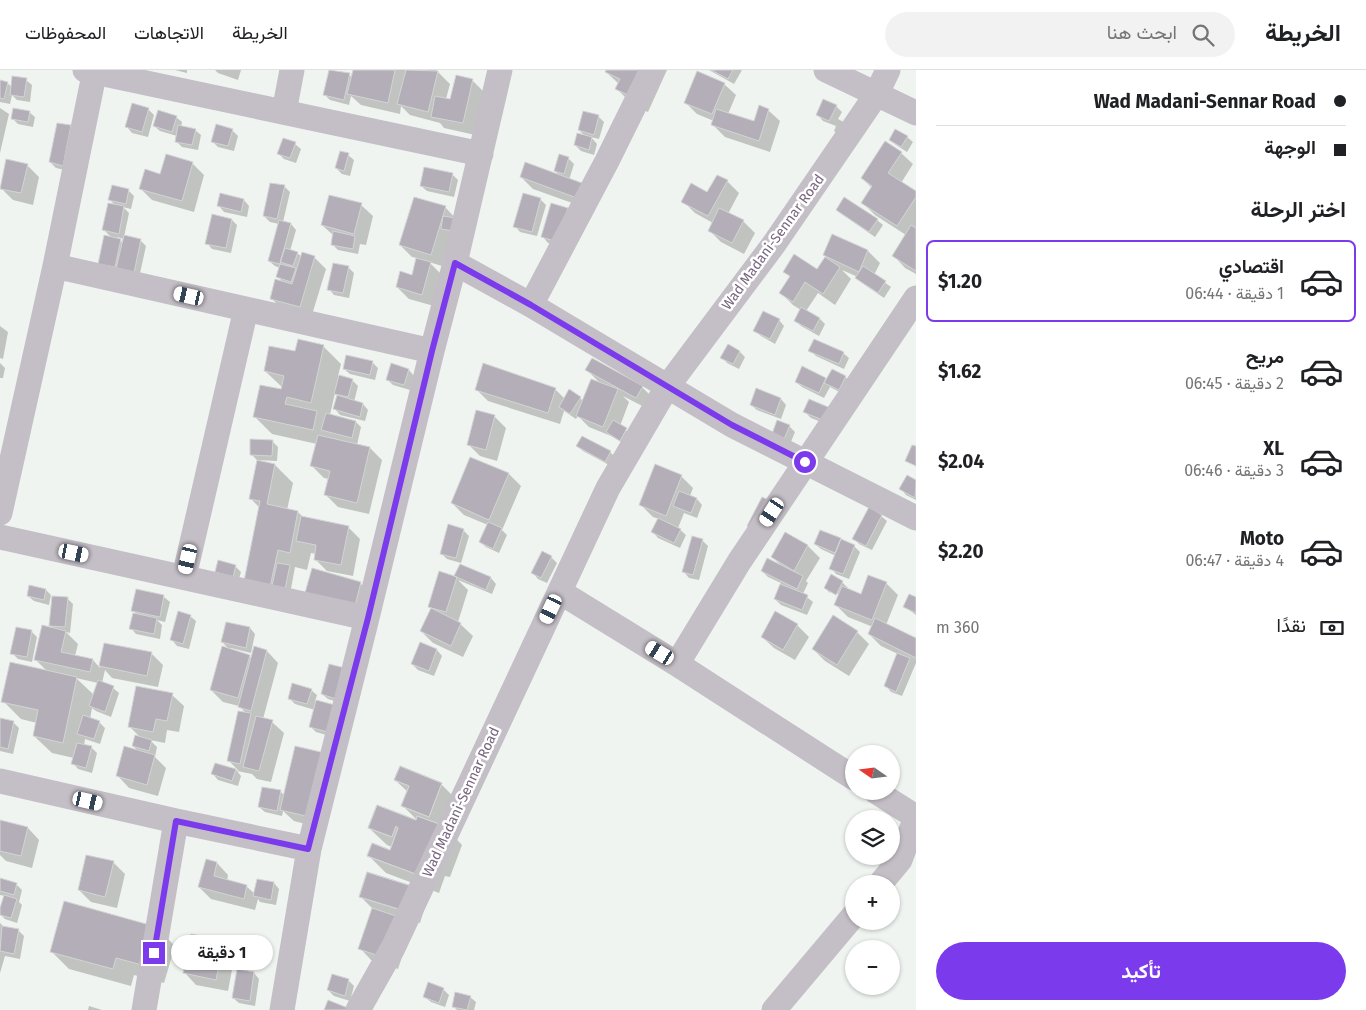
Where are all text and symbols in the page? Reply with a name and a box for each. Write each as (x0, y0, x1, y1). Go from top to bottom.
search box (885, 12, 1235, 57)
text: الخريطة (1265, 19, 1341, 47)
text: ابحث هنا (1107, 21, 1177, 44)
icon: search (1189, 21, 1217, 49)
text: المحفوظات (25, 22, 106, 44)
text: الاتجاهات (134, 22, 204, 44)
text: الخريطة (232, 22, 288, 44)
text: Wad Madani-Sennar Road (1094, 90, 1316, 113)
text: الوجهة (1264, 136, 1316, 159)
street label: Wad Madani-Sennar Road (718, 171, 828, 313)
text: اختر الرحلة (1251, 196, 1346, 223)
text: اقتصادي (1219, 255, 1284, 278)
icon: car (1299, 259, 1344, 304)
text: $1.20 (938, 270, 982, 293)
text: 1 دقيقة · 06:44 (1185, 284, 1284, 303)
car (172, 285, 205, 307)
text: مريح (1246, 345, 1284, 368)
icon: car (1299, 349, 1344, 394)
text: $1.62 (938, 360, 981, 383)
text: 2 دقيقة · 06:45 (1185, 374, 1284, 393)
text: XL (1263, 437, 1284, 460)
icon: car (1299, 439, 1344, 484)
text: $2.04 (938, 450, 984, 473)
route start (794, 451, 816, 473)
text: 3 دقيقة · 06:46 (1184, 461, 1284, 480)
car (757, 495, 786, 529)
text: Moto (1240, 527, 1284, 550)
icon: car (1299, 529, 1344, 574)
text: $2.20 (938, 540, 984, 563)
car (57, 543, 90, 563)
car (177, 543, 198, 575)
text: 4 دقيقة · 06:47 (1185, 551, 1284, 570)
car (537, 592, 564, 626)
text: نقدًا (1277, 614, 1306, 637)
icon: cash (1318, 614, 1346, 642)
text: 360 m (936, 618, 979, 637)
car (643, 639, 676, 667)
street label: Wad Madani-Sennar Road (419, 724, 503, 880)
north arrow (845, 745, 900, 800)
map controls (845, 745, 900, 995)
car (71, 790, 104, 812)
button: layers (845, 810, 900, 865)
button: + (845, 875, 900, 930)
callout: 1 دقيقة (172, 936, 274, 970)
button: − (845, 940, 900, 995)
route end (143, 942, 165, 964)
button: تأكيد (936, 942, 1346, 1000)
text: 1 دقيقة (198, 943, 246, 962)

